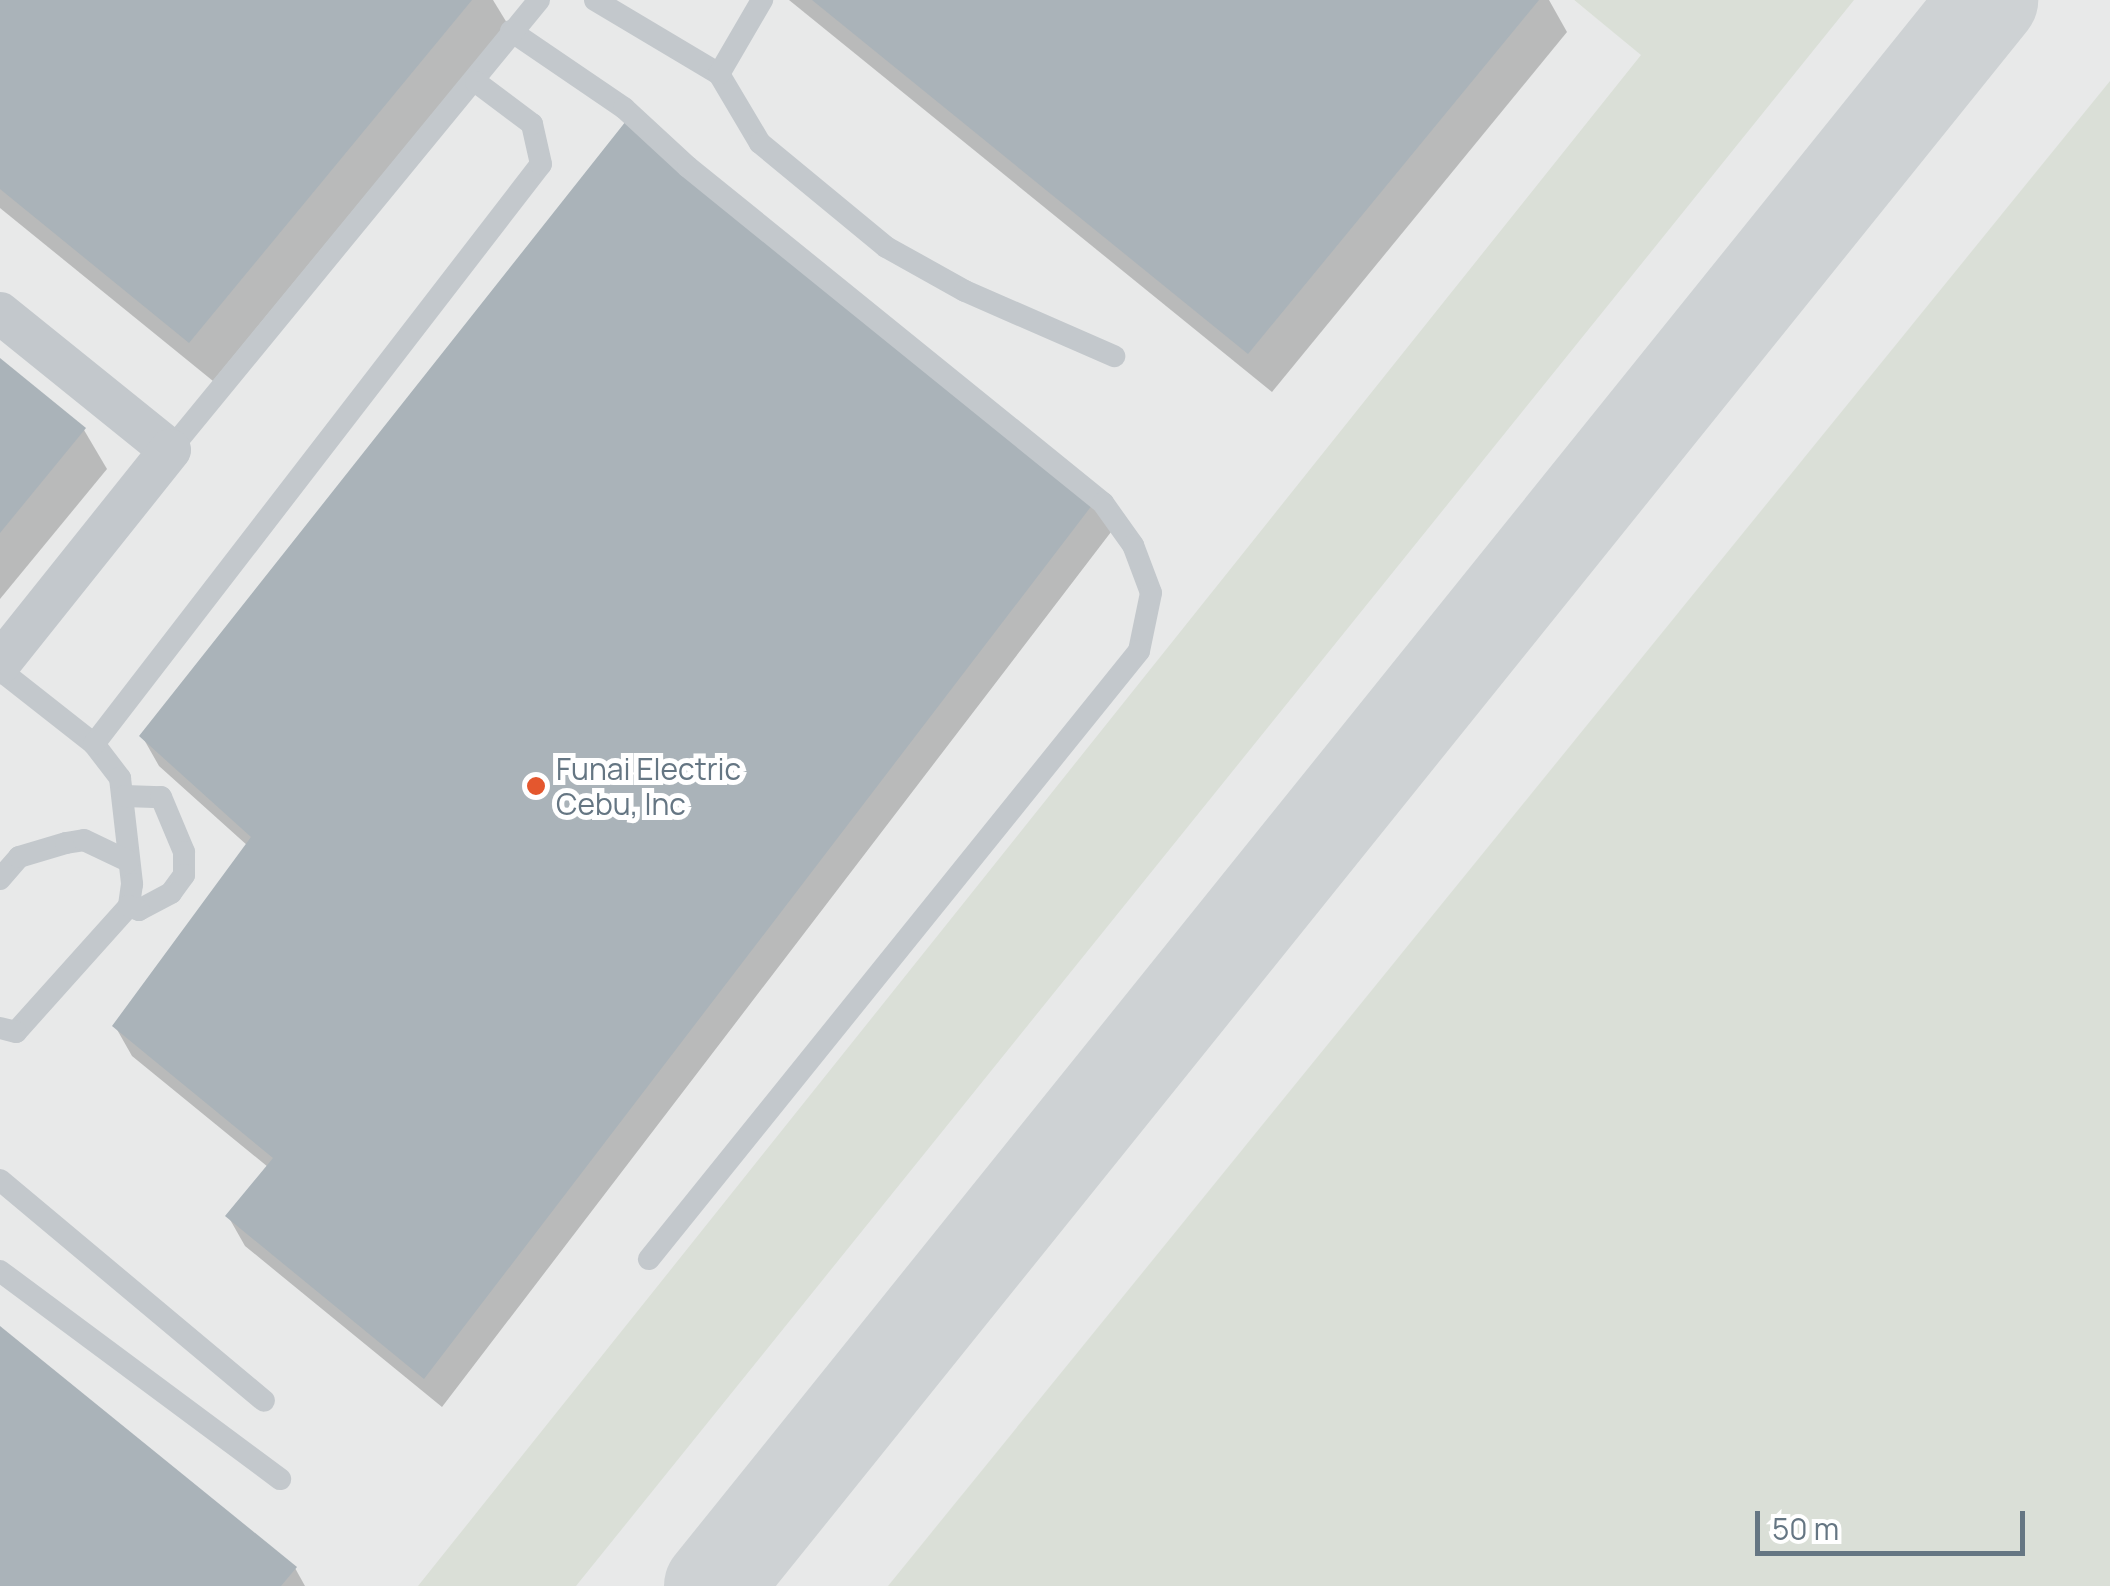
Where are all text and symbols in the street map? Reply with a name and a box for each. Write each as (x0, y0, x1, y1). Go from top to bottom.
place label: Funai Electric Cebu, Inc (556, 751, 741, 822)
marker: Funai Electric Cebu, Inc (525, 775, 547, 797)
scale bar (1760, 1491, 2030, 1553)
text: 50 m (1772, 1508, 1839, 1549)

